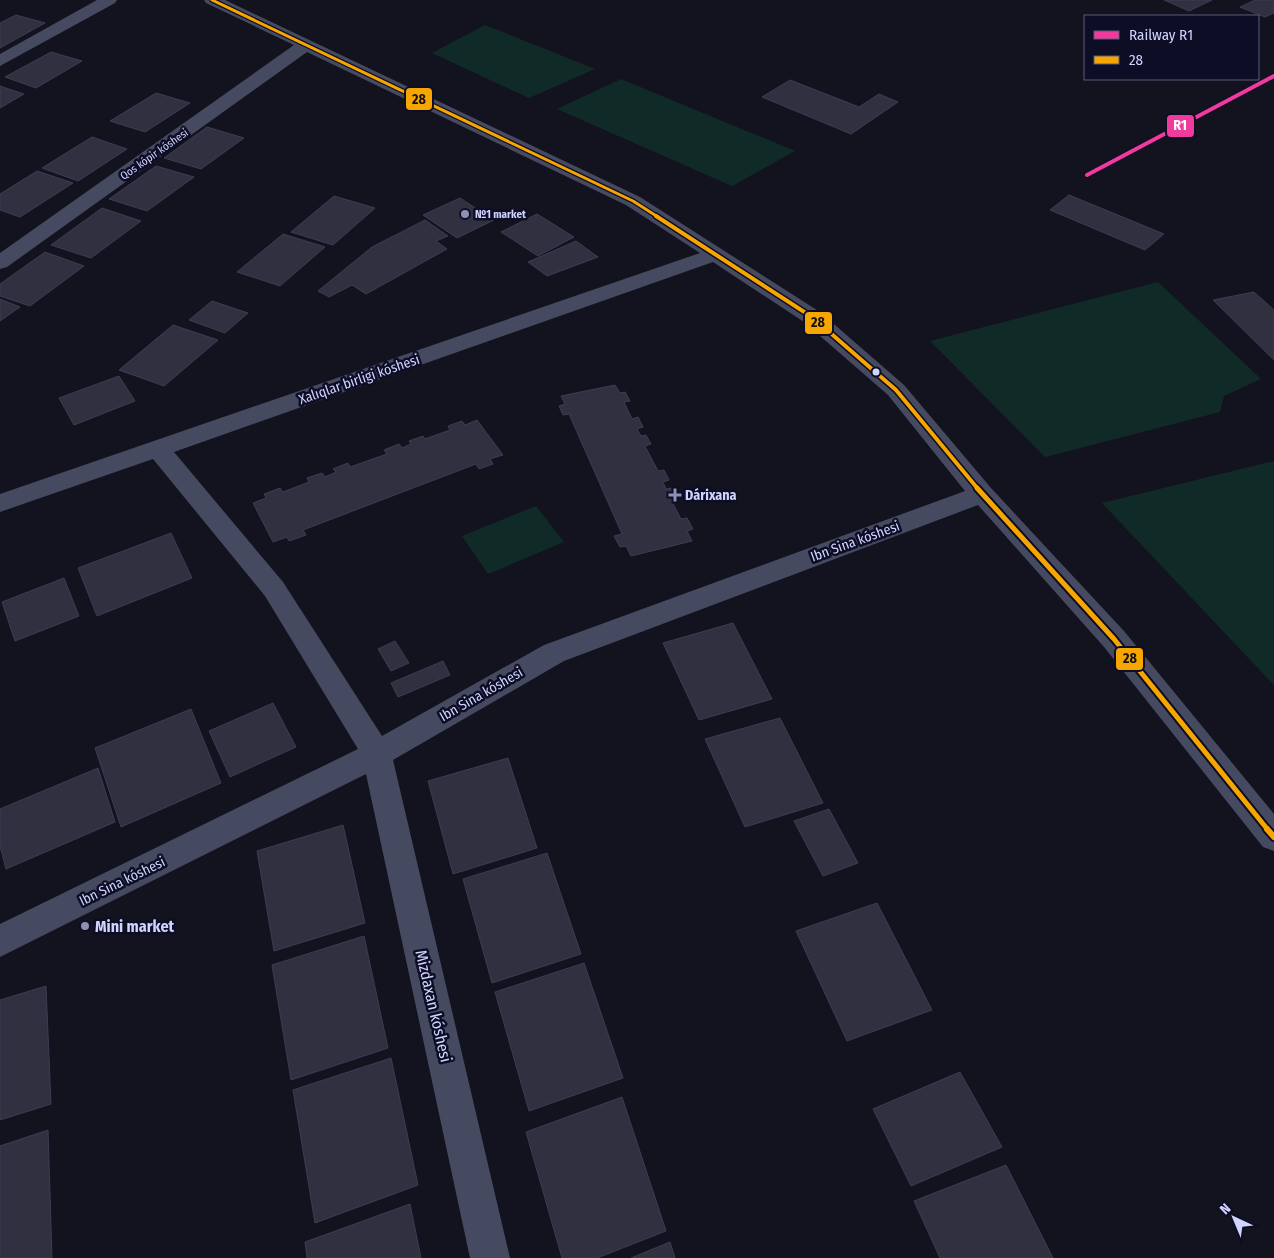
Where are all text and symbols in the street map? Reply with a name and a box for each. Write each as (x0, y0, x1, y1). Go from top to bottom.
legend (1084, 15, 1259, 80)
text: Railway R1 (1129, 26, 1193, 44)
text: 28 (1129, 51, 1143, 69)
line badge: 28 (405, 87, 433, 111)
text: 28 (411, 91, 427, 108)
line badge: R1 (1166, 114, 1195, 138)
text: R1 (1173, 117, 1187, 134)
street label: Qos kópir kóshesi (118, 126, 191, 183)
marker: №1 market (459, 208, 471, 220)
place label: №1 market (475, 208, 526, 221)
line badge: 28 (804, 311, 833, 335)
text: 28 (810, 314, 826, 331)
street label: Xalıqlar birligi kóshesi (296, 351, 422, 408)
unlabelled marker (871, 367, 881, 377)
place label: Dárixana (685, 487, 737, 504)
marker: Dárixana (669, 489, 681, 501)
street label: Ibn Sina kóshesi (808, 518, 902, 565)
line badge: 28 (1115, 647, 1144, 671)
text: 28 (1122, 650, 1138, 667)
street label: Ibn Sina kóshesi (437, 664, 526, 725)
street label: Ibn Sina kóshesi (77, 853, 168, 910)
place label: Mini market (95, 917, 175, 936)
marker: Mini market (79, 920, 91, 932)
street label: Mizdaxan kóshesi (411, 948, 456, 1064)
north arrow (1209, 1193, 1259, 1243)
text: N (1216, 1200, 1234, 1218)

